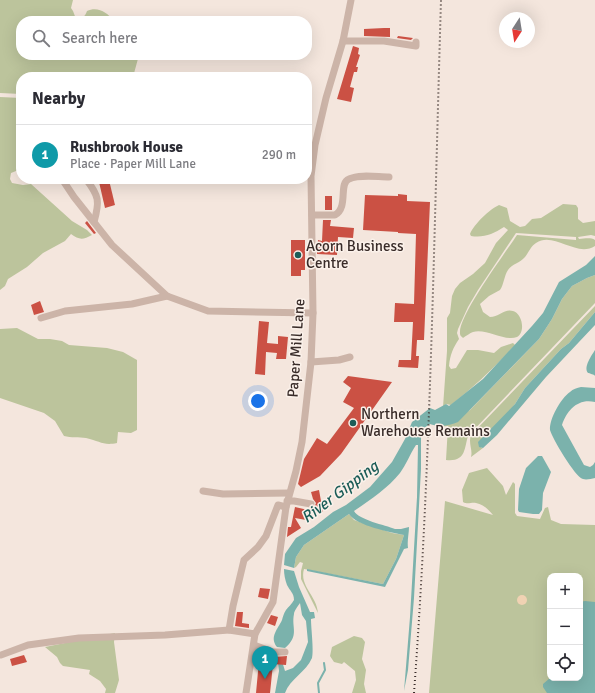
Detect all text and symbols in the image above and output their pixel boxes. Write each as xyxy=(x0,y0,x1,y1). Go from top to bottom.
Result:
north arrow xyxy=(499,12,535,48)
search box xyxy=(16,16,312,60)
icon: search xyxy=(30,27,52,49)
text: Search here xyxy=(62,29,138,47)
text: Nearby xyxy=(32,88,85,109)
text: Rushbrook House xyxy=(70,138,183,156)
text: 1 xyxy=(41,147,49,163)
text: 290 m xyxy=(262,147,296,163)
text: Place · Paper Mill Lane xyxy=(70,156,196,172)
place label: Acorn Business Centre xyxy=(306,237,404,272)
marker: Acorn Business Centre xyxy=(293,250,303,260)
street label: Paper Mill Lane xyxy=(284,298,308,398)
your location xyxy=(248,391,268,411)
place label: Northern Warehouse Remains xyxy=(361,405,490,440)
marker: Northern Warehouse Remains xyxy=(348,418,358,428)
water label: River Gipping xyxy=(297,456,384,527)
map controls xyxy=(547,573,583,681)
button: + xyxy=(547,573,583,609)
button: − xyxy=(547,609,583,645)
button: locate xyxy=(547,645,583,681)
pin: 1 xyxy=(252,646,278,679)

